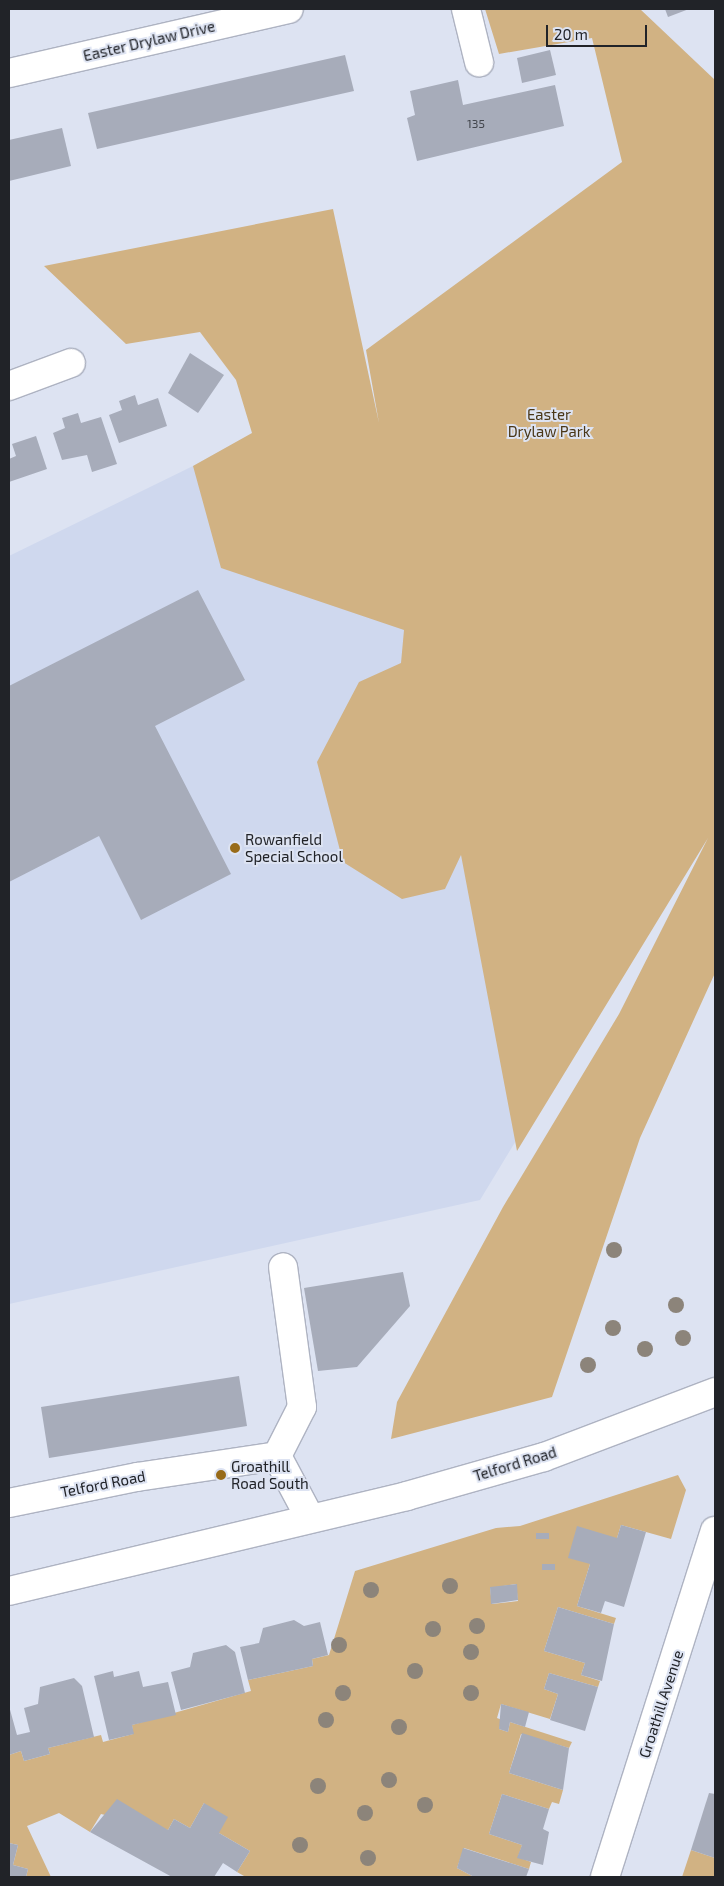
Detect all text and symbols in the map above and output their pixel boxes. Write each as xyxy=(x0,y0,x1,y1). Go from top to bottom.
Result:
scale bar xyxy=(549,15,650,47)
street label: Easter Drylaw Drive xyxy=(81,17,217,65)
text: 20 m xyxy=(554,25,588,43)
house number: 135 xyxy=(467,117,485,131)
park label: Easter Drylaw Park xyxy=(508,405,590,440)
place label: Rowanfield Special School xyxy=(245,830,343,865)
marker: Rowanfield Special School xyxy=(229,842,241,854)
street label: Telford Road xyxy=(471,1443,559,1485)
place label: Groathill Road South xyxy=(231,1457,309,1492)
street label: Telford Road xyxy=(59,1467,147,1501)
marker: Groathill Road South xyxy=(215,1469,227,1481)
street label: Groathill Avenue xyxy=(635,1648,687,1760)

